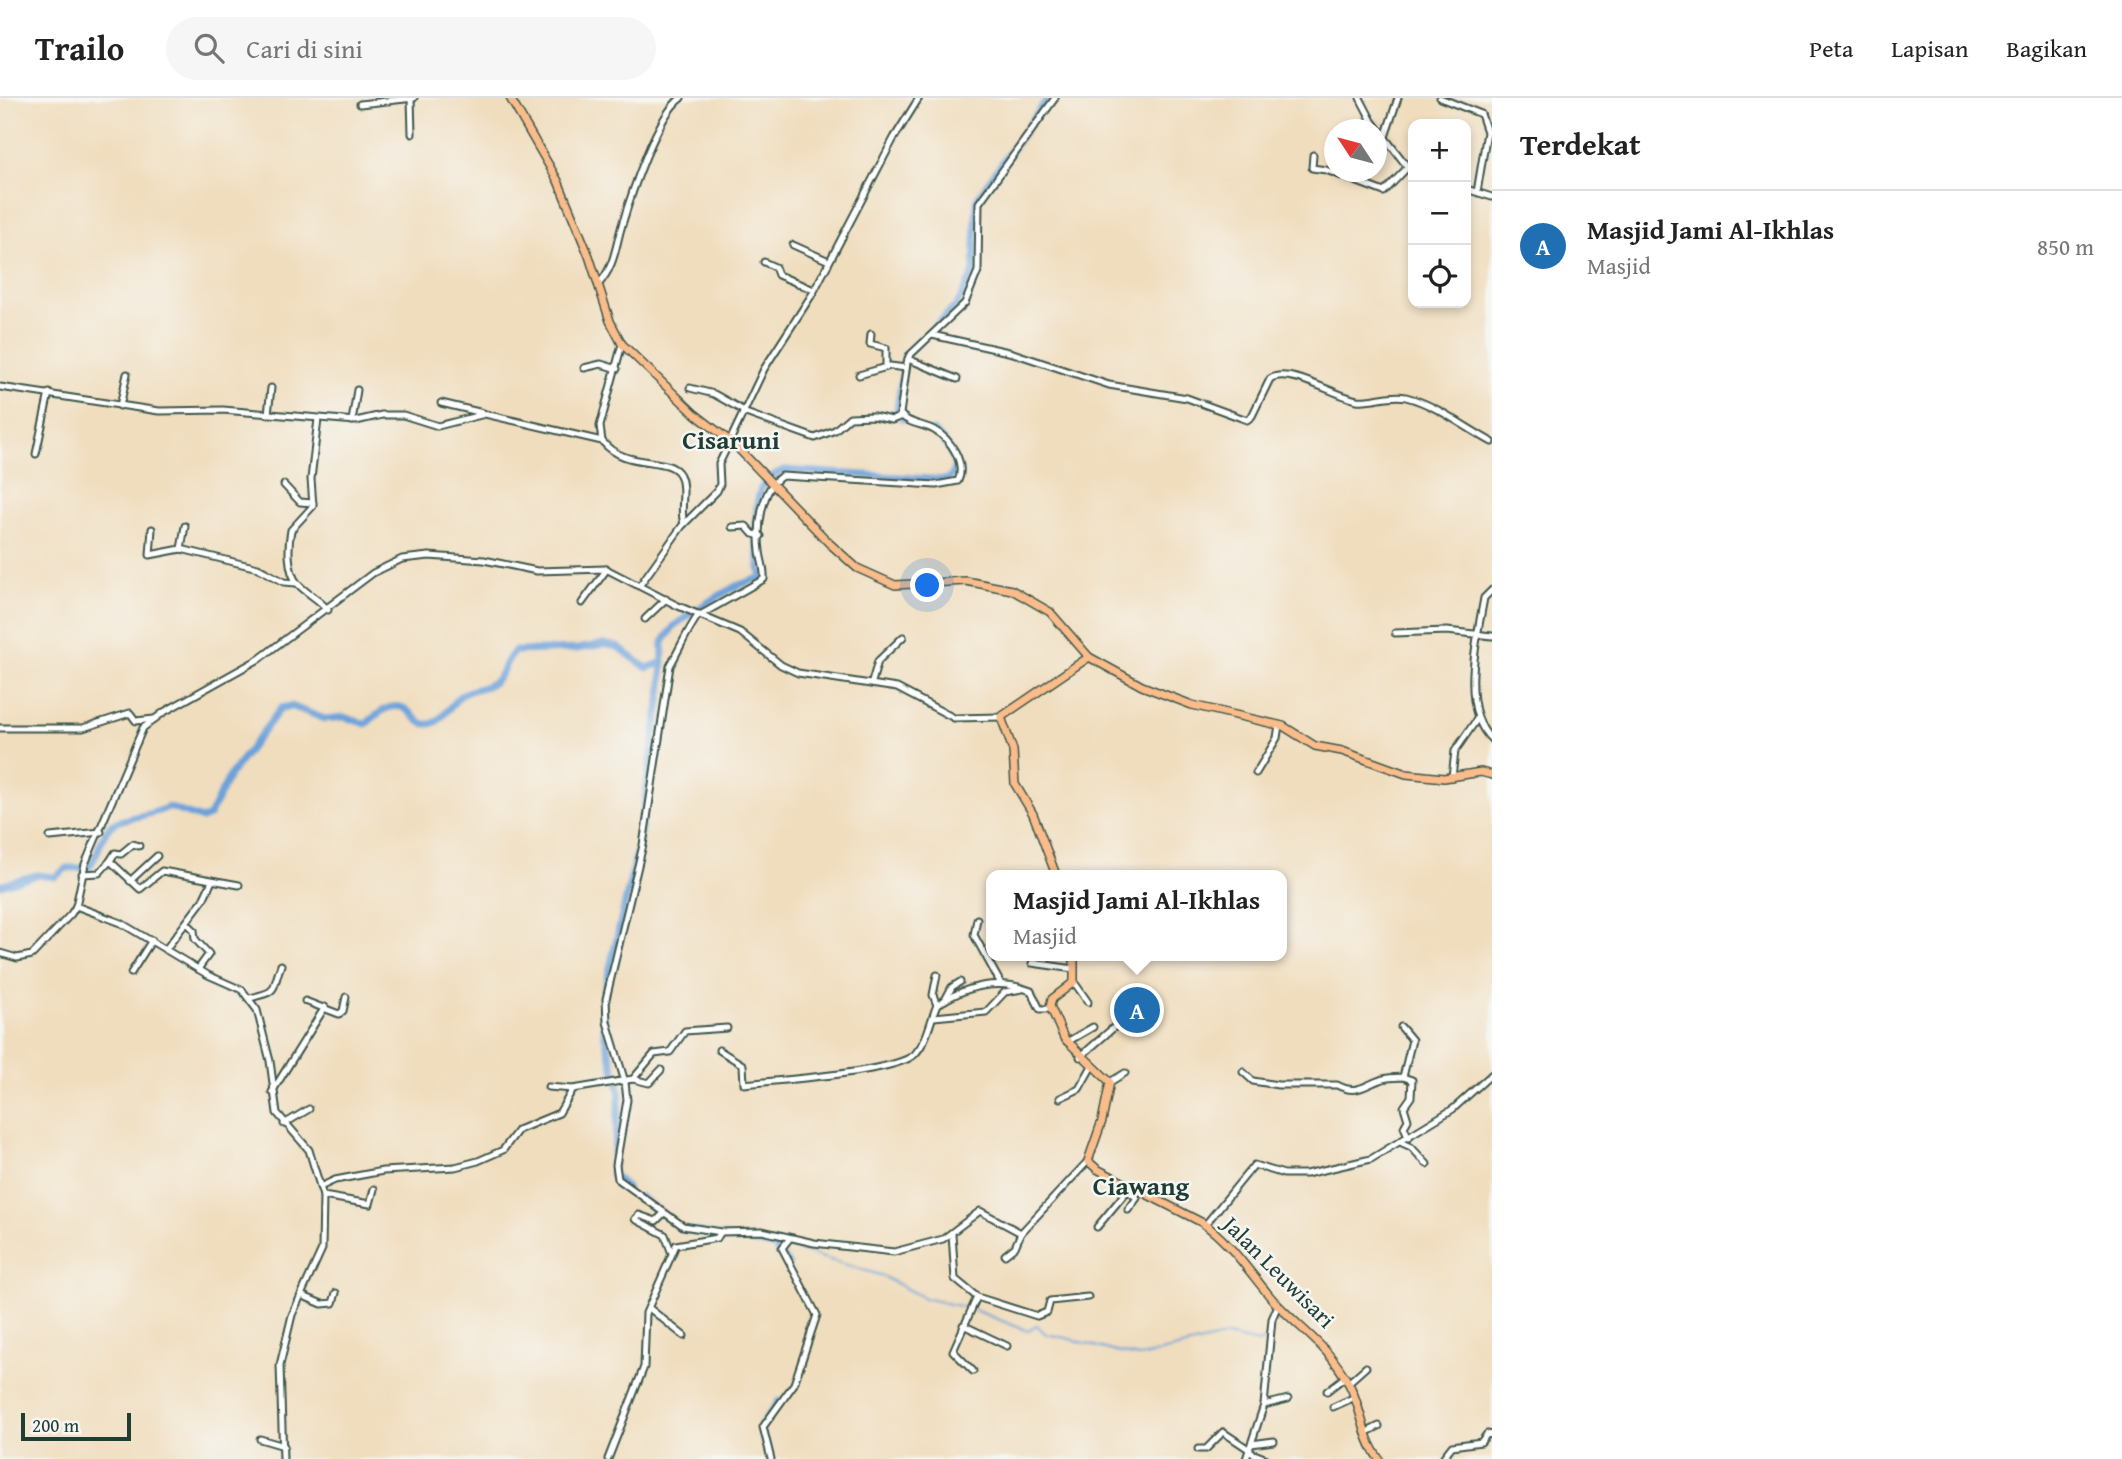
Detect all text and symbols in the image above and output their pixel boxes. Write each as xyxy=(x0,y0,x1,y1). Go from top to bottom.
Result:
search box xyxy=(166,17,656,80)
text: Trailo xyxy=(35,24,124,72)
icon: search xyxy=(190,29,228,67)
text: Cari di sini xyxy=(246,29,363,68)
text: Peta xyxy=(1809,31,1853,66)
text: Lapisan xyxy=(1891,31,1968,66)
text: Bagikan xyxy=(2006,31,2087,66)
north arrow xyxy=(1324,119,1387,182)
map controls xyxy=(1408,119,1471,308)
button: + xyxy=(1408,119,1471,182)
text: Terdekat xyxy=(1520,122,1640,166)
button: − xyxy=(1408,182,1471,245)
text: Masjid Jami Al-Ikhlas xyxy=(1587,210,1834,249)
text: A xyxy=(1536,230,1550,263)
text: 850 m xyxy=(2037,230,2094,263)
button: locate xyxy=(1408,245,1471,308)
text: Masjid xyxy=(1587,249,1651,282)
district label: Cisaruni xyxy=(682,420,780,459)
your location xyxy=(910,568,944,602)
popup xyxy=(986,870,1287,961)
text: Masjid Jami Al-Ikhlas xyxy=(1013,880,1260,919)
text: Masjid xyxy=(1013,919,1077,952)
pin: A xyxy=(1114,984,1160,1036)
district label: Ciawang xyxy=(1093,1166,1190,1205)
street label: Jalan Leuwisari xyxy=(1214,1206,1343,1335)
scale bar xyxy=(21,1410,131,1442)
text: 200 m xyxy=(32,1411,79,1439)

